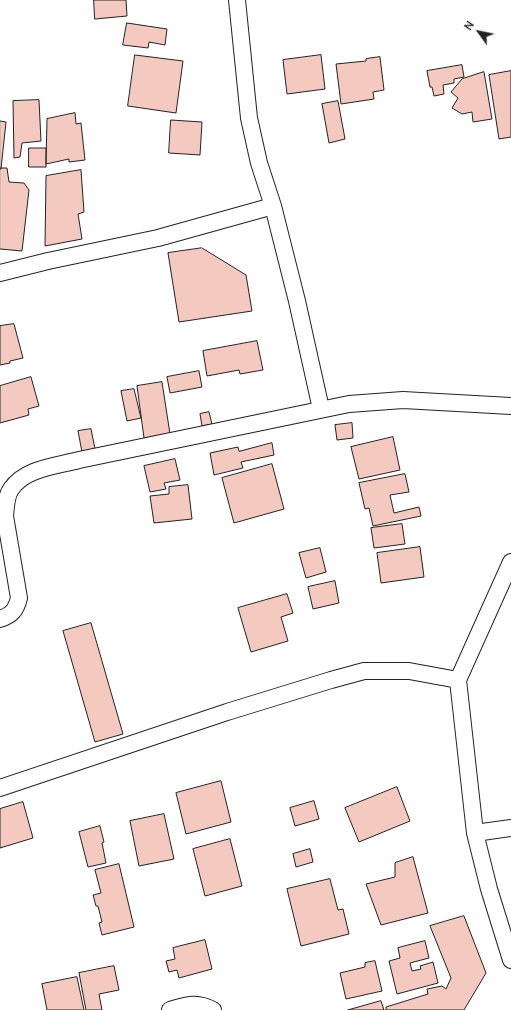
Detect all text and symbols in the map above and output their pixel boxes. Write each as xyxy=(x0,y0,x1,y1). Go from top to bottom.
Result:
north arrow xyxy=(459,12,499,52)
text: N xyxy=(460,18,477,33)

